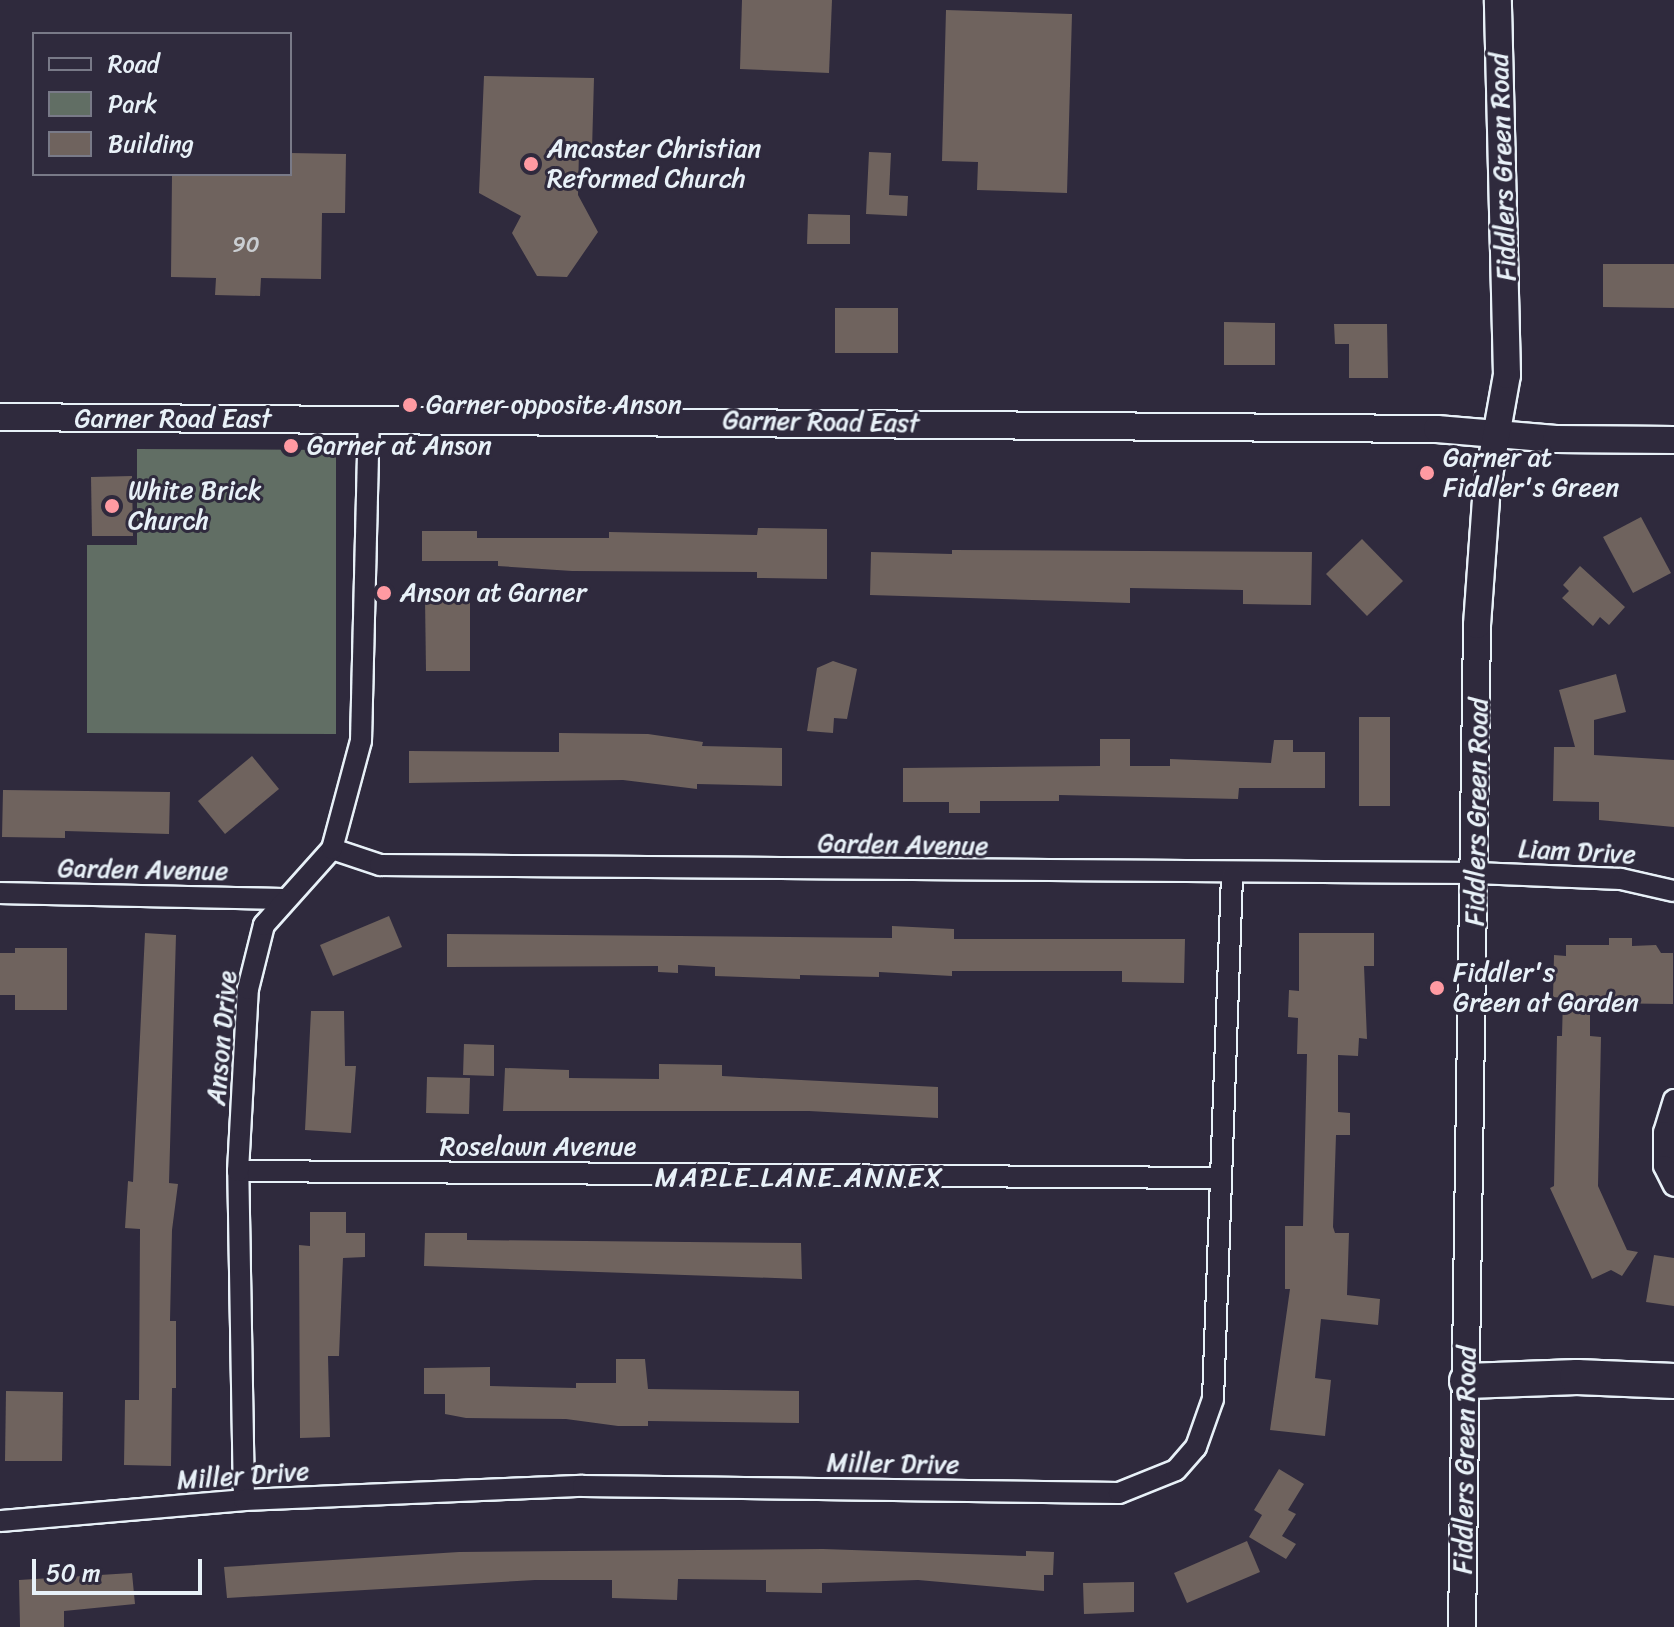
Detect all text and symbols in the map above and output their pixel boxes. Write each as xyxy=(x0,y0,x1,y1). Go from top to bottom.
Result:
legend xyxy=(32,32,292,176)
text: Road xyxy=(108,43,159,85)
street label: Fiddlers Green Road xyxy=(1483,52,1523,282)
text: Park xyxy=(108,83,157,125)
text: Building xyxy=(108,123,194,165)
place label: Ancaster Christian Reformed Church xyxy=(547,133,761,194)
marker: Ancaster Christian Reformed Church xyxy=(522,155,540,173)
house number: 90 xyxy=(232,232,260,258)
place label: Garner opposite Anson xyxy=(426,389,684,421)
marker: Garner opposite Anson xyxy=(401,396,419,414)
street label: Garner Road East xyxy=(74,403,272,435)
street label: Garner Road East xyxy=(722,405,920,439)
place label: Garner at Anson xyxy=(307,430,493,462)
marker: Garner at Anson xyxy=(282,437,300,455)
place label: Garner at Fiddler's Green xyxy=(1443,442,1619,504)
marker: Garner at Fiddler's Green xyxy=(1418,464,1436,482)
place label: White Brick Church xyxy=(128,475,261,536)
marker: White Brick Church xyxy=(103,497,121,515)
place label: Anson at Garner xyxy=(400,577,586,609)
marker: Anson at Garner xyxy=(375,584,393,602)
street label: Fiddlers Green Road xyxy=(1459,697,1495,927)
street label: Garden Avenue xyxy=(817,828,989,862)
street label: Liam Drive xyxy=(1517,833,1637,871)
street label: Garden Avenue xyxy=(57,853,229,887)
place label: Fiddler's Green at Garden xyxy=(1453,957,1640,1018)
street label: Anson Drive xyxy=(201,969,243,1107)
marker: Fiddler's Green at Garden xyxy=(1428,979,1446,997)
street label: Roselawn Avenue xyxy=(440,1131,636,1163)
district label: MAPLE LANE ANNEX xyxy=(655,1160,945,1194)
street label: Fiddlers Green Road xyxy=(1447,1345,1483,1575)
street label: Miller Drive xyxy=(826,1447,960,1481)
street label: Miller Drive xyxy=(176,1456,310,1496)
scale bar xyxy=(36,1543,206,1593)
text: 50 m xyxy=(46,1552,101,1594)

